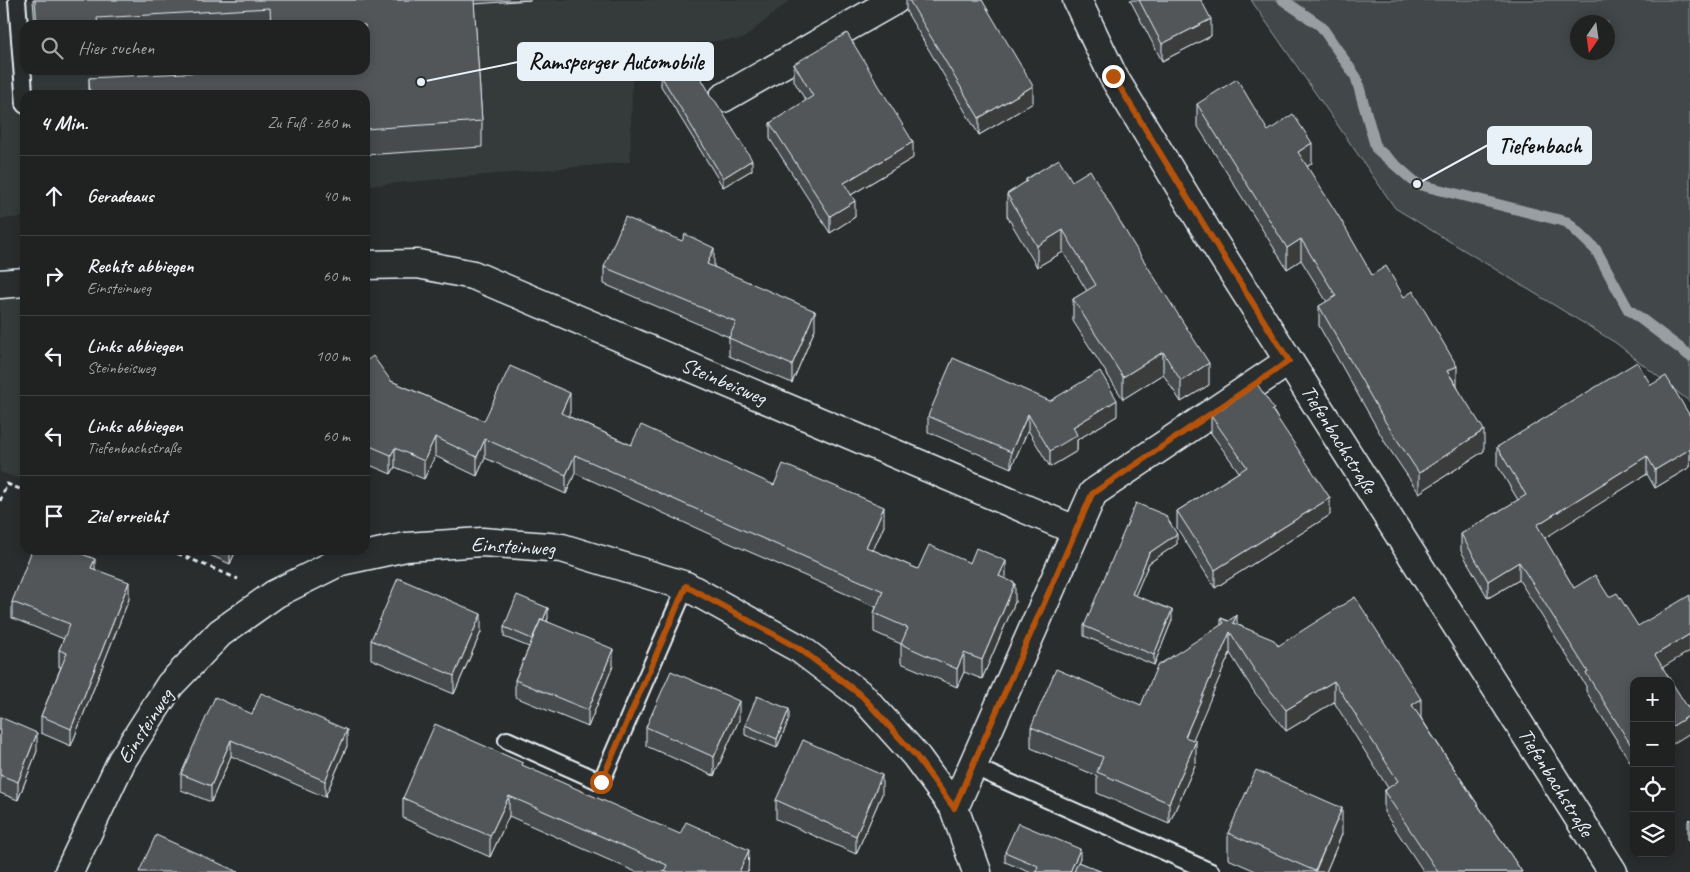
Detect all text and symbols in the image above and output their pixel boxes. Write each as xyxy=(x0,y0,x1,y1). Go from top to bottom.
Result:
north arrow xyxy=(1570,15,1615,60)
search box xyxy=(20,20,370,75)
icon: search xyxy=(38,34,66,62)
text: Hier suchen xyxy=(78,36,154,60)
callout: Ramsperger Automobile xyxy=(518,43,713,80)
text: Ramsperger Automobile xyxy=(528,48,705,76)
route end xyxy=(1102,65,1125,88)
text: 4 Min. xyxy=(40,110,88,136)
text: Zu Fuß · 260 m xyxy=(267,113,350,133)
callout: Tiefenbach xyxy=(1488,127,1591,164)
text: Tiefenbach xyxy=(1498,132,1583,160)
icon: ahead xyxy=(40,182,68,210)
text: Geradeaus xyxy=(87,184,154,208)
text: 40 m xyxy=(323,186,350,206)
text: Rechts abbiegen xyxy=(87,254,193,278)
icon: right xyxy=(40,262,68,290)
text: 60 m xyxy=(323,266,350,286)
text: Einsteinweg xyxy=(87,278,151,298)
text: Links abbiegen xyxy=(87,334,183,358)
icon: left xyxy=(40,342,68,370)
text: 100 m xyxy=(316,346,350,366)
street label: Steinbeisweg xyxy=(678,351,772,411)
text: Steinbeisweg xyxy=(87,358,156,378)
street label: Tiefenbachstraße xyxy=(1295,380,1384,500)
text: Links abbiegen xyxy=(87,414,183,438)
icon: left xyxy=(40,422,68,450)
text: 60 m xyxy=(323,426,350,446)
text: Tiefenbachstraße xyxy=(87,438,181,458)
icon: arrive xyxy=(40,502,68,530)
text: Ziel erreicht xyxy=(87,504,167,528)
street label: Einsteinweg xyxy=(470,531,557,561)
map controls xyxy=(1630,677,1675,857)
button: + xyxy=(1630,677,1675,722)
street label: Einsteinweg xyxy=(111,682,180,768)
button: − xyxy=(1630,722,1675,767)
street label: Tiefenbachstraße xyxy=(1512,723,1601,843)
button: locate xyxy=(1630,767,1675,812)
route start xyxy=(590,771,613,794)
button: layers xyxy=(1630,812,1675,857)

